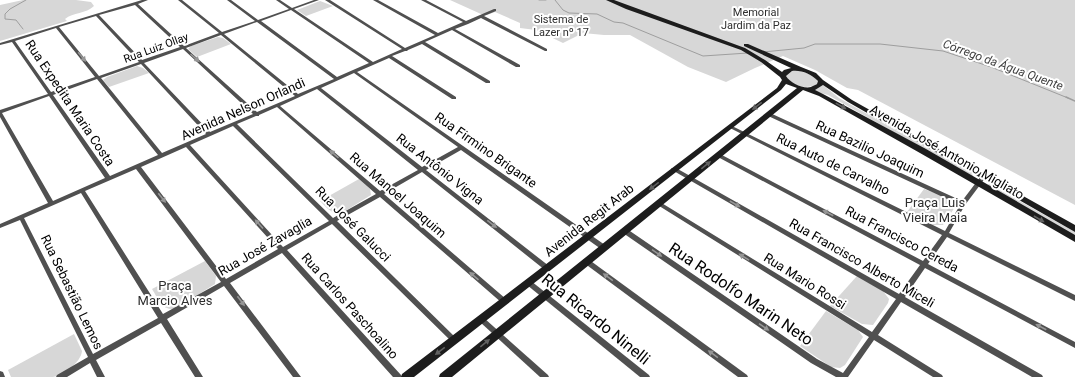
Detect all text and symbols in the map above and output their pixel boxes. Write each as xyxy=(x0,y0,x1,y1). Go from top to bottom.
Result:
park label: Memorial Jardim da Paz xyxy=(721,6,792,32)
park label: Sistema de Lazer nº 17 xyxy=(533,13,589,39)
street label: Rua Luiz Ollay xyxy=(122,30,191,66)
water label: Córrego da Água Quente xyxy=(941,36,1065,93)
street label: Rua Expedita Maria Costa xyxy=(22,37,118,169)
one-way arrow xyxy=(77,52,86,63)
one-way arrow xyxy=(190,53,200,63)
street label: Avenida Nelson Orlandi xyxy=(179,75,307,143)
one-way arrow xyxy=(751,102,762,111)
one-way arrow xyxy=(835,102,847,109)
street label: Avenida José Antonio Migliato xyxy=(867,102,1027,202)
street label: Rua Firmino Brigante xyxy=(432,109,540,191)
street label: Rua Bazilio Joaquim xyxy=(813,117,927,181)
street label: Rua Antônio Vigna xyxy=(393,130,487,208)
street label: Rua Auto de Carvalho xyxy=(774,130,892,198)
one-way arrow xyxy=(329,149,339,158)
street label: Rua Manoel Joaquim xyxy=(347,149,449,241)
one-way arrow xyxy=(700,160,711,169)
street label: Avenida Regit Arab xyxy=(541,181,637,259)
one-way arrow xyxy=(648,181,659,190)
street label: Rua José Galucci xyxy=(312,183,394,265)
one-way arrow xyxy=(158,192,166,203)
park label: Praça Luis Vieira Maia xyxy=(903,195,967,225)
one-way arrow xyxy=(729,201,741,207)
street label: Rua Francisco Cereda xyxy=(843,203,961,275)
one-way arrow xyxy=(822,210,834,216)
street label: Rua José Zavaglia xyxy=(216,213,314,279)
street label: Rua Francisco Alberto Miceli xyxy=(787,215,937,311)
one-way arrow xyxy=(1033,215,1045,222)
one-way arrow xyxy=(254,219,263,229)
one-way arrow xyxy=(487,220,497,229)
street label: Rua Sebastião Lemos xyxy=(38,232,106,352)
street label: Rua Rodolfo Marin Neto xyxy=(665,239,817,349)
one-way arrow xyxy=(651,249,662,257)
street label: Rua Carlos Paschoalino xyxy=(299,250,401,362)
street label: Rua Mario Rossi xyxy=(761,250,849,312)
one-way arrow xyxy=(739,253,749,261)
street label: Rua Ricardo Ninelli xyxy=(538,269,654,369)
one-way arrow xyxy=(469,271,480,280)
one-way arrow xyxy=(602,273,613,281)
park label: Praça Marcio Alves xyxy=(138,278,213,308)
one-way arrow xyxy=(237,296,245,306)
one-way arrow xyxy=(759,323,769,331)
one-way arrow xyxy=(1035,323,1046,330)
one-way arrow xyxy=(480,339,490,348)
one-way arrow xyxy=(435,347,446,355)
one-way arrow xyxy=(707,350,718,358)

